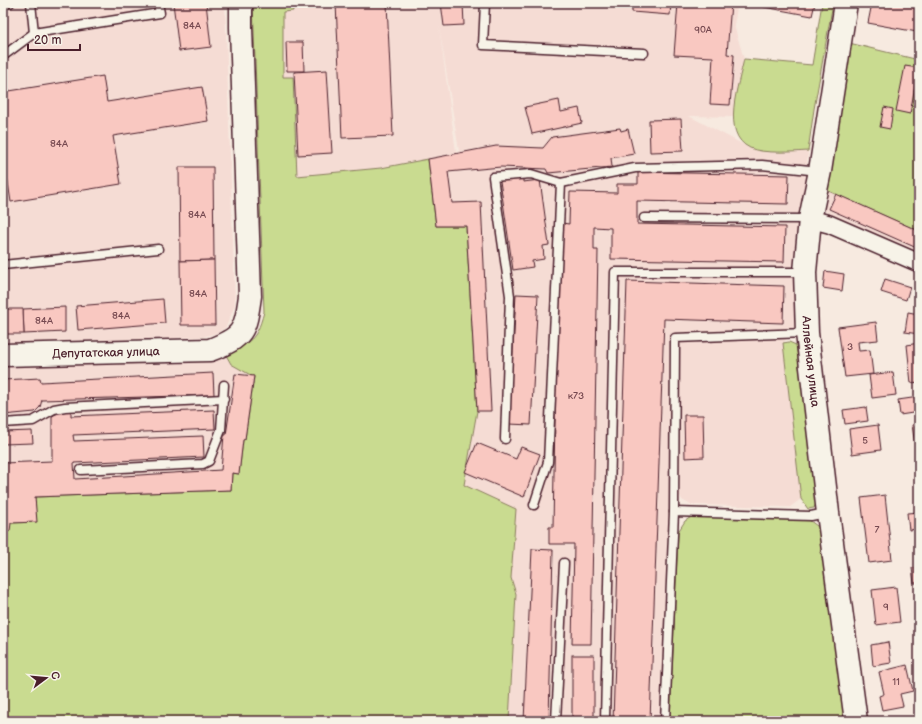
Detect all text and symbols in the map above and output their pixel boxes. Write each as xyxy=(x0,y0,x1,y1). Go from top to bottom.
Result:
house number: 84А xyxy=(183,20,202,32)
house number: 90А xyxy=(694,24,713,36)
scale bar xyxy=(28,26,80,52)
text: 20 m xyxy=(34,33,61,48)
house number: 84А xyxy=(50,138,69,150)
house number: 84А xyxy=(188,209,207,221)
house number: 84А xyxy=(189,288,208,300)
house number: 84А xyxy=(112,310,131,322)
house number: 84А xyxy=(35,315,54,327)
street label: Аллейная улица xyxy=(798,315,823,408)
house number: 3 xyxy=(847,341,853,353)
street label: Депутатская улица xyxy=(52,344,160,362)
house number: к73 xyxy=(568,390,584,402)
house number: 5 xyxy=(862,435,868,447)
house number: 7 xyxy=(875,524,880,536)
house number: 9 xyxy=(883,601,889,613)
north arrow xyxy=(26,658,66,698)
text: С xyxy=(48,670,63,681)
house number: 11 xyxy=(892,676,900,688)

